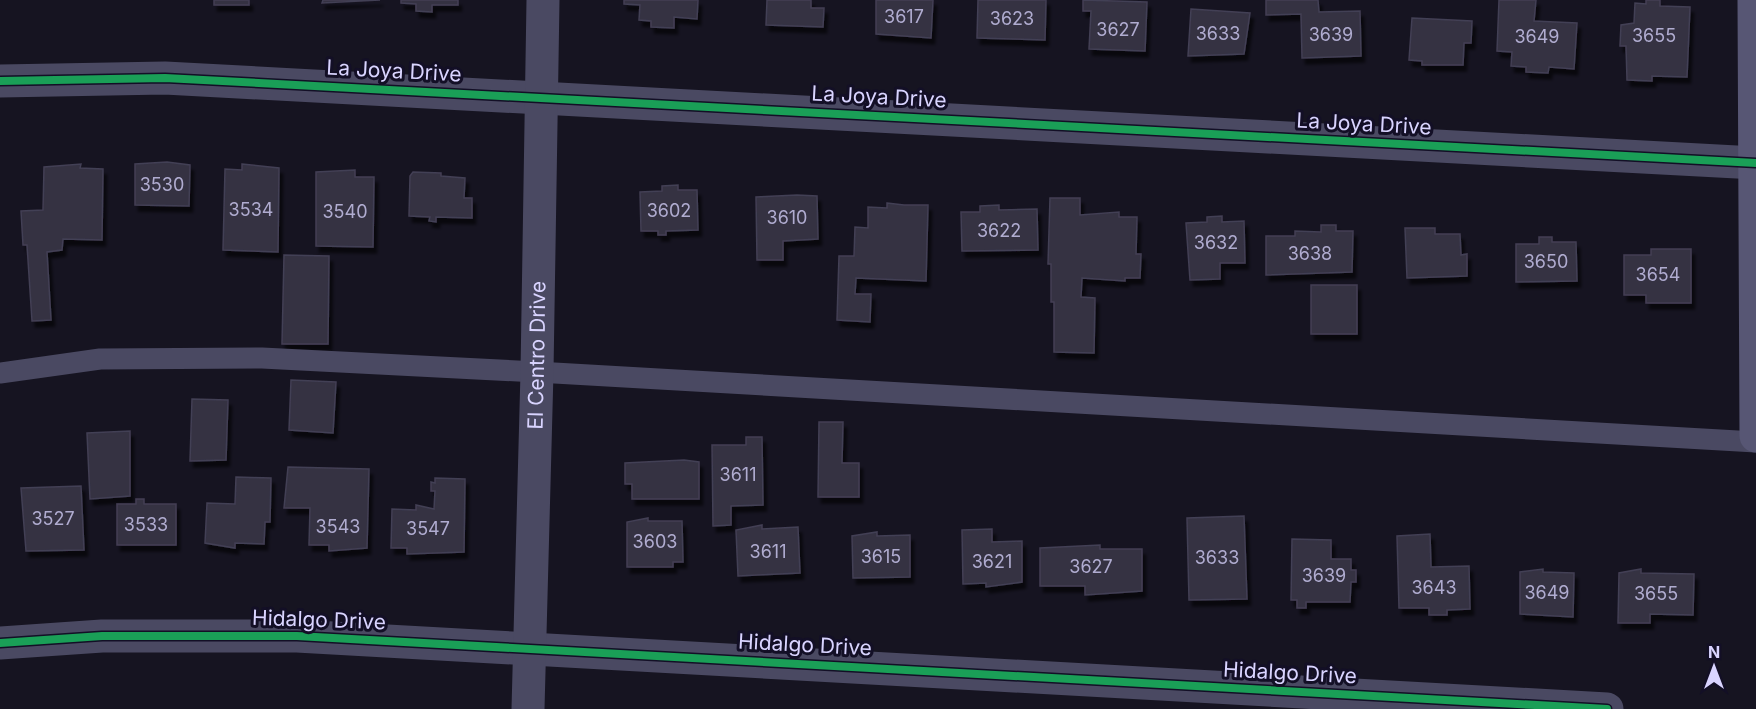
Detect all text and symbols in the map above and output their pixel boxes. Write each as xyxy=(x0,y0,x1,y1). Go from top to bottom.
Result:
house number: 3617 xyxy=(884,6,924,27)
house number: 3623 xyxy=(990,8,1034,29)
house number: 3627 xyxy=(1096,19,1140,40)
house number: 3633 xyxy=(1196,23,1240,44)
house number: 3639 xyxy=(1309,24,1353,45)
house number: 3655 xyxy=(1632,25,1676,46)
house number: 3649 xyxy=(1514,26,1560,47)
street label: La Joya Drive xyxy=(326,54,462,87)
street label: La Joya Drive xyxy=(811,80,947,113)
street label: La Joya Drive xyxy=(1296,107,1432,140)
house number: 3530 xyxy=(140,174,184,195)
house number: 3534 xyxy=(229,199,273,220)
house number: 3602 xyxy=(647,200,691,221)
house number: 3540 xyxy=(322,201,368,222)
house number: 3610 xyxy=(767,207,807,228)
house number: 3622 xyxy=(977,220,1021,241)
house number: 3632 xyxy=(1194,232,1238,253)
house number: 3638 xyxy=(1288,243,1332,264)
house number: 3650 xyxy=(1524,251,1568,272)
house number: 3654 xyxy=(1636,264,1680,285)
street label: El Centro Drive xyxy=(522,281,550,430)
house number: 3611 xyxy=(720,464,756,485)
house number: 3527 xyxy=(31,508,75,529)
house number: 3533 xyxy=(124,514,168,535)
house number: 3543 xyxy=(316,516,360,537)
house number: 3547 xyxy=(406,518,450,539)
house number: 3603 xyxy=(633,531,677,552)
house number: 3611 xyxy=(750,541,786,562)
house number: 3615 xyxy=(861,546,901,567)
house number: 3633 xyxy=(1195,547,1239,568)
house number: 3621 xyxy=(972,551,1012,572)
house number: 3627 xyxy=(1069,556,1113,577)
house number: 3639 xyxy=(1302,565,1346,586)
house number: 3643 xyxy=(1411,577,1457,598)
house number: 3649 xyxy=(1524,582,1570,603)
house number: 3655 xyxy=(1634,583,1678,604)
street label: Hidalgo Drive xyxy=(252,605,386,634)
street label: Hidalgo Drive xyxy=(738,629,873,660)
north arrow xyxy=(1684,637,1744,697)
text: N xyxy=(1708,642,1720,662)
street label: Hidalgo Drive xyxy=(1223,657,1358,688)

